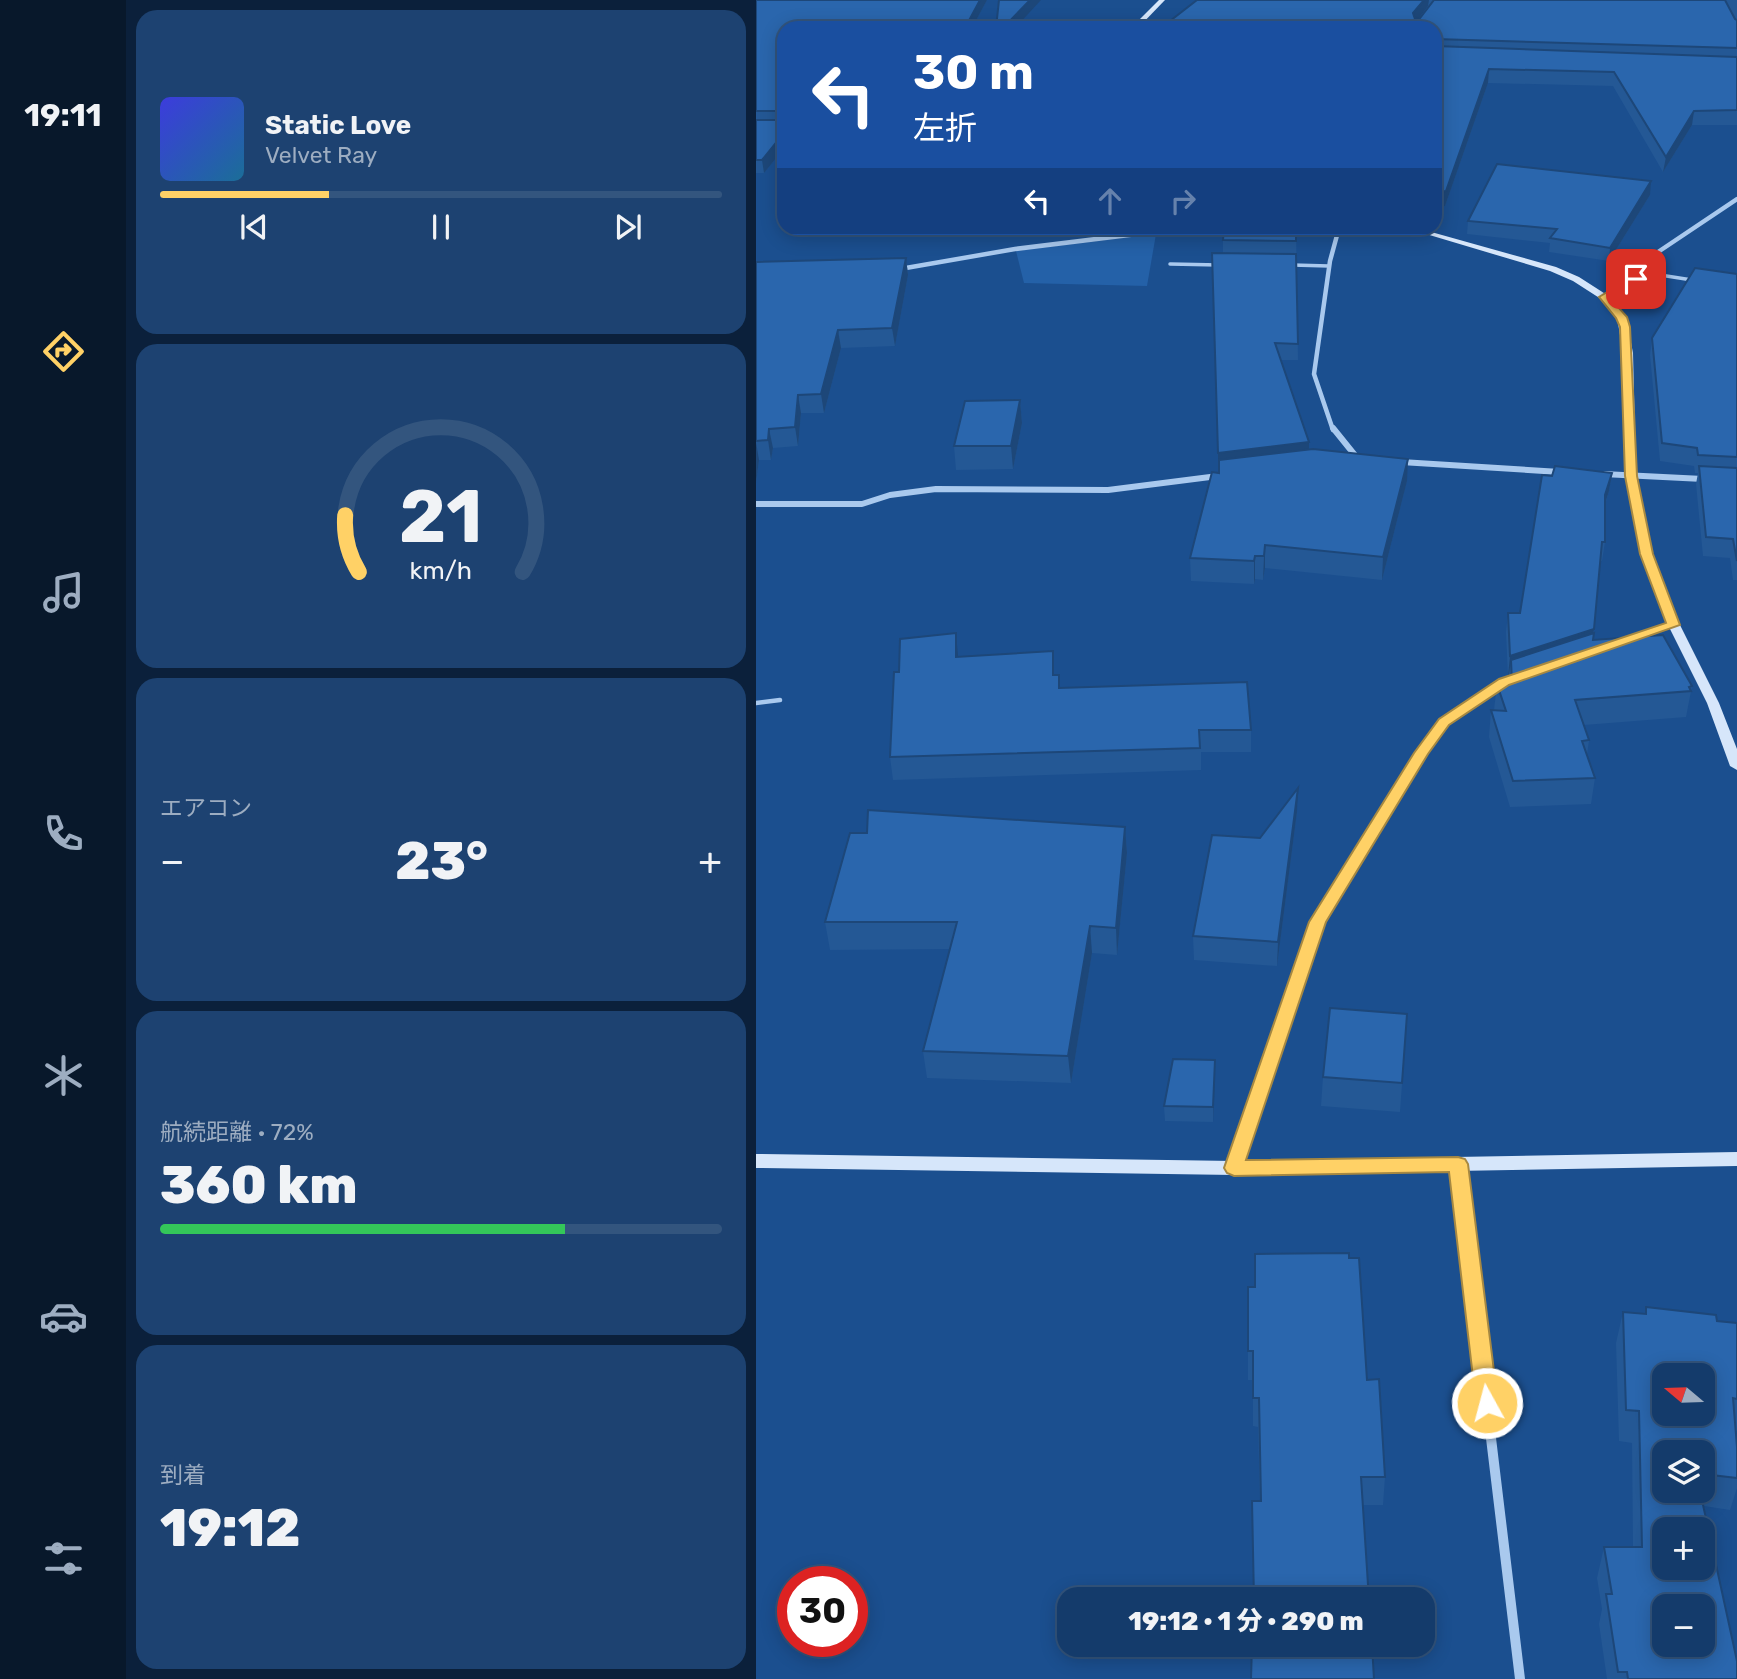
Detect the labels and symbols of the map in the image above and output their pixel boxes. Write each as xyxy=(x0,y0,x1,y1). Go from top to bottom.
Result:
pin xyxy=(1606,249,1666,309)
north arrow xyxy=(1652,1363,1715,1426)
position arrow xyxy=(1450,1366,1524,1440)
speed limit sign: 30 xyxy=(777,1566,868,1657)

